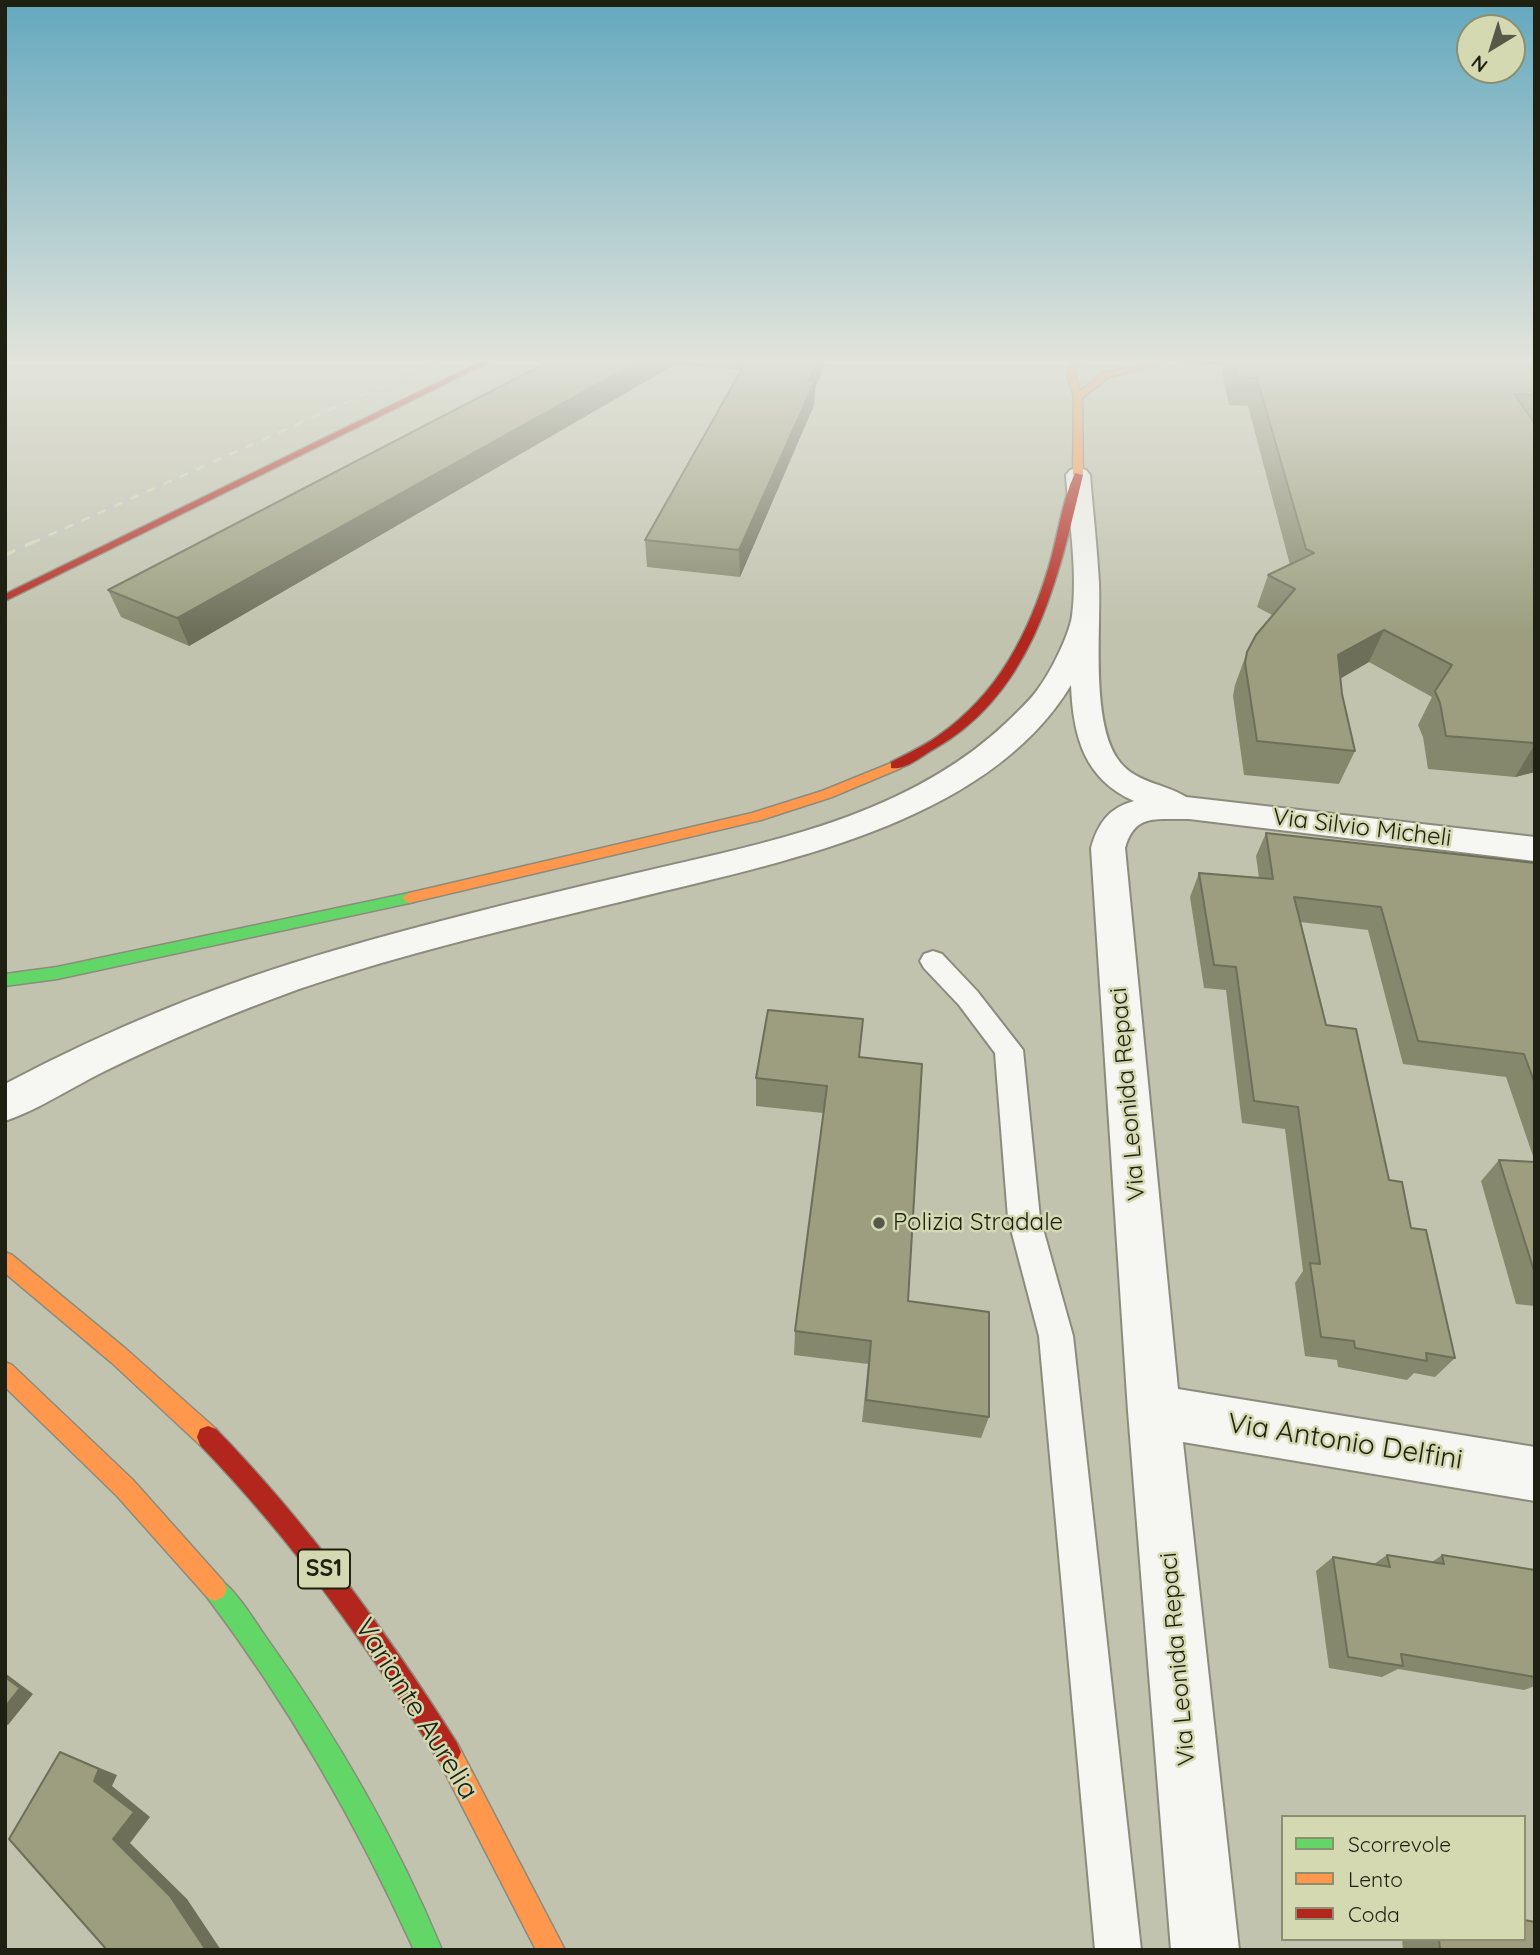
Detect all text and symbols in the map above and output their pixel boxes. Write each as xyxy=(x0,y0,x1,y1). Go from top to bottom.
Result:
north arrow xyxy=(1456,14,1526,84)
text: N xyxy=(1466,50,1492,78)
street label: Via Silvio Micheli xyxy=(1271,803,1453,853)
street label: Via Leonida Repaci xyxy=(1104,986,1152,1202)
place label: Polizia Stradale xyxy=(893,1209,1063,1237)
marker: Polizia Stradale xyxy=(871,1215,887,1231)
street label: Via Antonio Delfini xyxy=(1225,1407,1465,1477)
road number: SS1 xyxy=(298,1550,350,1588)
street label: Via Leonida Repaci xyxy=(1154,1551,1202,1767)
street label: Variante Aurelia xyxy=(347,1612,485,1806)
legend xyxy=(1281,1815,1526,1941)
text: Scorrevole xyxy=(1348,1831,1451,1857)
text: Lento xyxy=(1348,1866,1403,1892)
text: Coda xyxy=(1348,1901,1400,1927)

